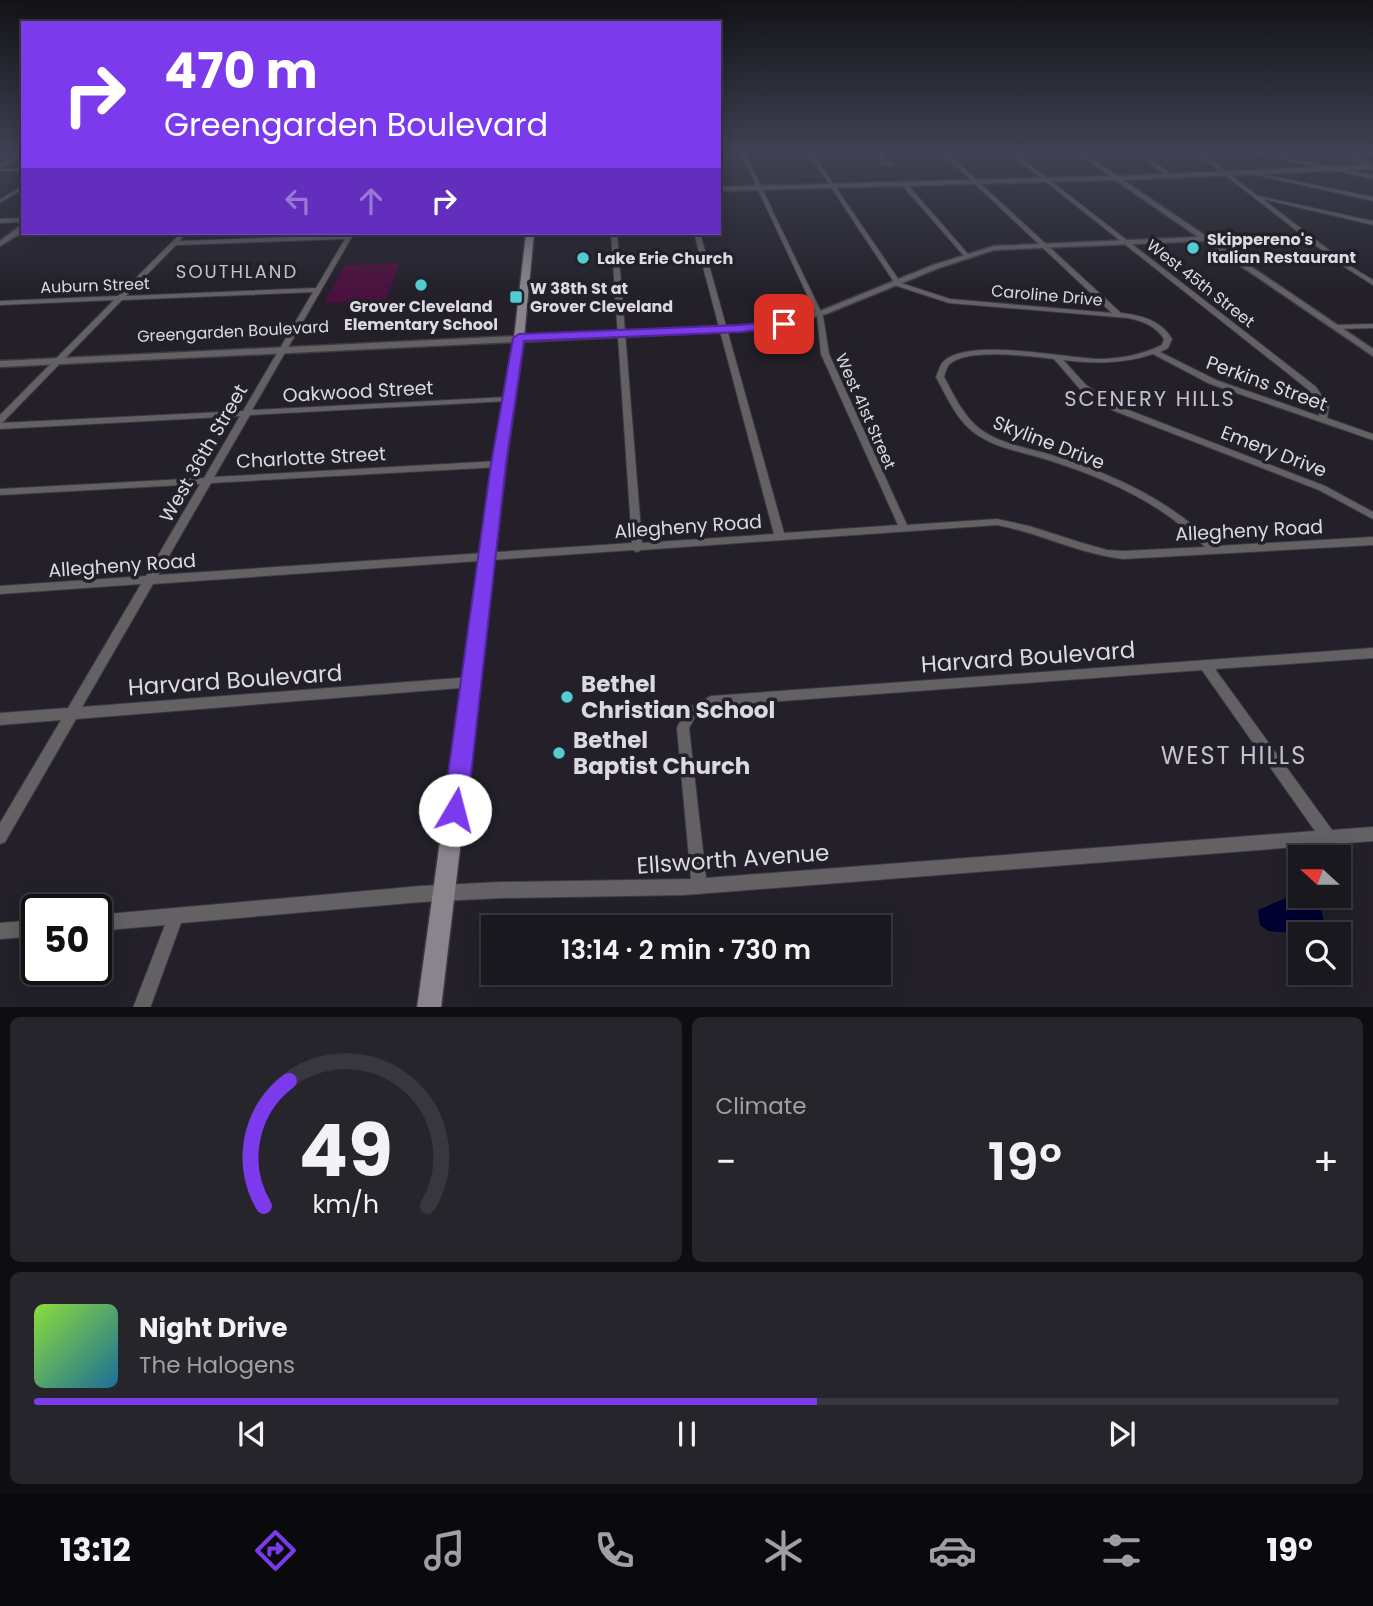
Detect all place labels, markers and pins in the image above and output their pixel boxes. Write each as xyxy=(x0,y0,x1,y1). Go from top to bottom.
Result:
place label: Skippereno's Italian Restaurant xyxy=(1207,228,1356,269)
marker: Skippereno's Italian Restaurant xyxy=(1185,240,1201,256)
place label: Lake Erie Church xyxy=(597,247,733,270)
marker: Lake Erie Church xyxy=(575,250,591,266)
marker: Grover Cleveland Elementary School xyxy=(413,277,429,293)
place label: W 38th St at Grover Cleveland xyxy=(530,277,673,318)
marker: W 38th St at Grover Cleveland xyxy=(508,289,524,305)
pin xyxy=(754,294,814,354)
place label: Grover Cleveland Elementary School xyxy=(344,295,498,336)
place label: Bethel Christian School xyxy=(581,668,775,726)
marker: Bethel Christian School xyxy=(559,689,575,705)
place label: Bethel Baptist Church xyxy=(573,724,750,782)
marker: Bethel Baptist Church xyxy=(551,745,567,761)

